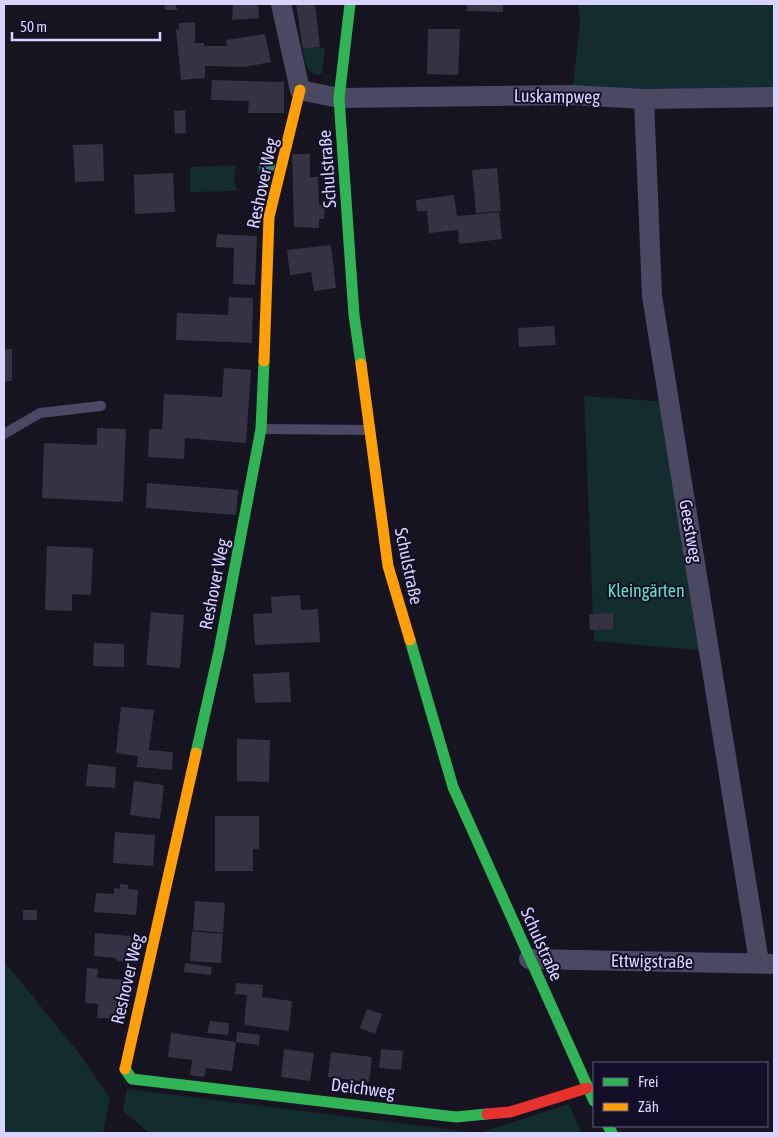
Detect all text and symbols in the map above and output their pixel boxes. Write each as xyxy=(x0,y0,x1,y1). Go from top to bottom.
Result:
scale bar xyxy=(12,10,160,42)
text: 50 m xyxy=(20,18,47,35)
street label: Luskampweg xyxy=(514,85,600,107)
street label: Schulstraße xyxy=(314,129,340,209)
street label: Reshover Weg xyxy=(242,136,282,230)
street label: Geestweg xyxy=(675,498,707,564)
street label: Schulstraße xyxy=(391,526,427,606)
street label: Reshover Weg xyxy=(195,537,233,631)
park label: Kleingärten xyxy=(607,580,685,601)
street label: Schulstraße xyxy=(517,904,567,984)
street label: Reshover Weg xyxy=(106,932,148,1026)
street label: Ettwigstraße xyxy=(611,950,693,972)
legend xyxy=(593,1062,768,1127)
text: Frei xyxy=(638,1073,658,1090)
street label: Deichweg xyxy=(330,1074,396,1102)
text: Zäh xyxy=(638,1098,659,1115)

